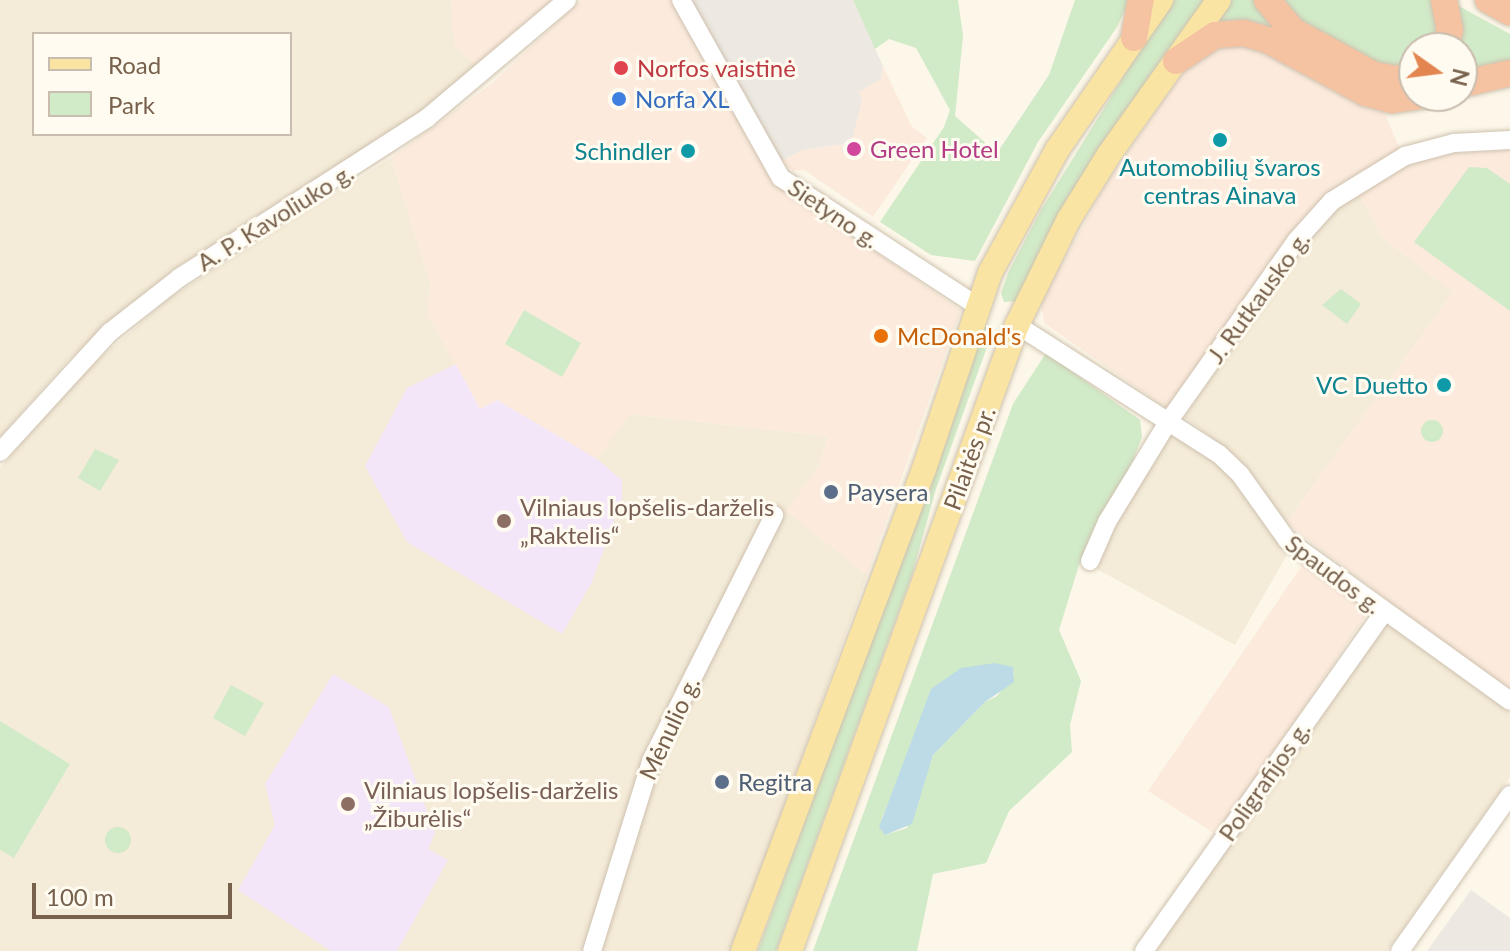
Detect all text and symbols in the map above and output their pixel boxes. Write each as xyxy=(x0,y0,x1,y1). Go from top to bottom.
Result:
legend xyxy=(32,32,292,136)
north arrow xyxy=(1398,32,1478,112)
text: Road xyxy=(108,50,161,79)
place label: Norfos vaistinė xyxy=(637,54,797,82)
marker: Norfos vaistinė xyxy=(612,59,630,77)
text: N xyxy=(1445,66,1475,89)
place label: Norfa XL xyxy=(635,85,730,113)
text: Park xyxy=(108,90,155,119)
marker: Norfa XL xyxy=(610,90,628,108)
marker: Automobilių švaros centras Ainava xyxy=(1211,131,1229,149)
place label: Green Hotel xyxy=(870,135,999,163)
place label: Schindler xyxy=(575,137,672,165)
marker: Green Hotel xyxy=(845,140,863,158)
marker: Schindler xyxy=(679,142,697,160)
place label: Automobilių švaros centras Ainava xyxy=(1119,153,1321,209)
street label: A. P. Kavoliuko g. xyxy=(191,157,359,277)
street label: Sietyno g. xyxy=(783,172,885,254)
street label: J. Rutkausko g. xyxy=(1201,226,1315,368)
place label: McDonald's xyxy=(897,322,1021,350)
marker: McDonald's xyxy=(872,327,890,345)
place label: VC Duetto xyxy=(1316,371,1428,399)
marker: VC Duetto xyxy=(1435,376,1453,394)
street label: Pilaitės pr. xyxy=(937,402,1001,514)
place label: Paysera xyxy=(847,478,928,506)
marker: Paysera xyxy=(822,483,840,501)
place label: Vilniaus lopšelis-darželis „Raktelis“ xyxy=(520,493,774,549)
marker: Vilniaus lopšelis-darželis „Raktelis“ xyxy=(495,512,513,530)
street label: Spaudos g. xyxy=(1280,528,1388,620)
street label: Mėnulio g. xyxy=(633,672,705,784)
street label: Poligrafijos g. xyxy=(1212,716,1316,846)
place label: Regitra xyxy=(738,768,812,796)
marker: Regitra xyxy=(713,773,731,791)
place label: Vilniaus lopšelis-darželis „Žiburėlis“ xyxy=(364,776,618,832)
marker: Vilniaus lopšelis-darželis „Žiburėlis“ xyxy=(339,795,357,813)
scale bar xyxy=(36,867,236,917)
text: 100 m xyxy=(46,882,114,911)

